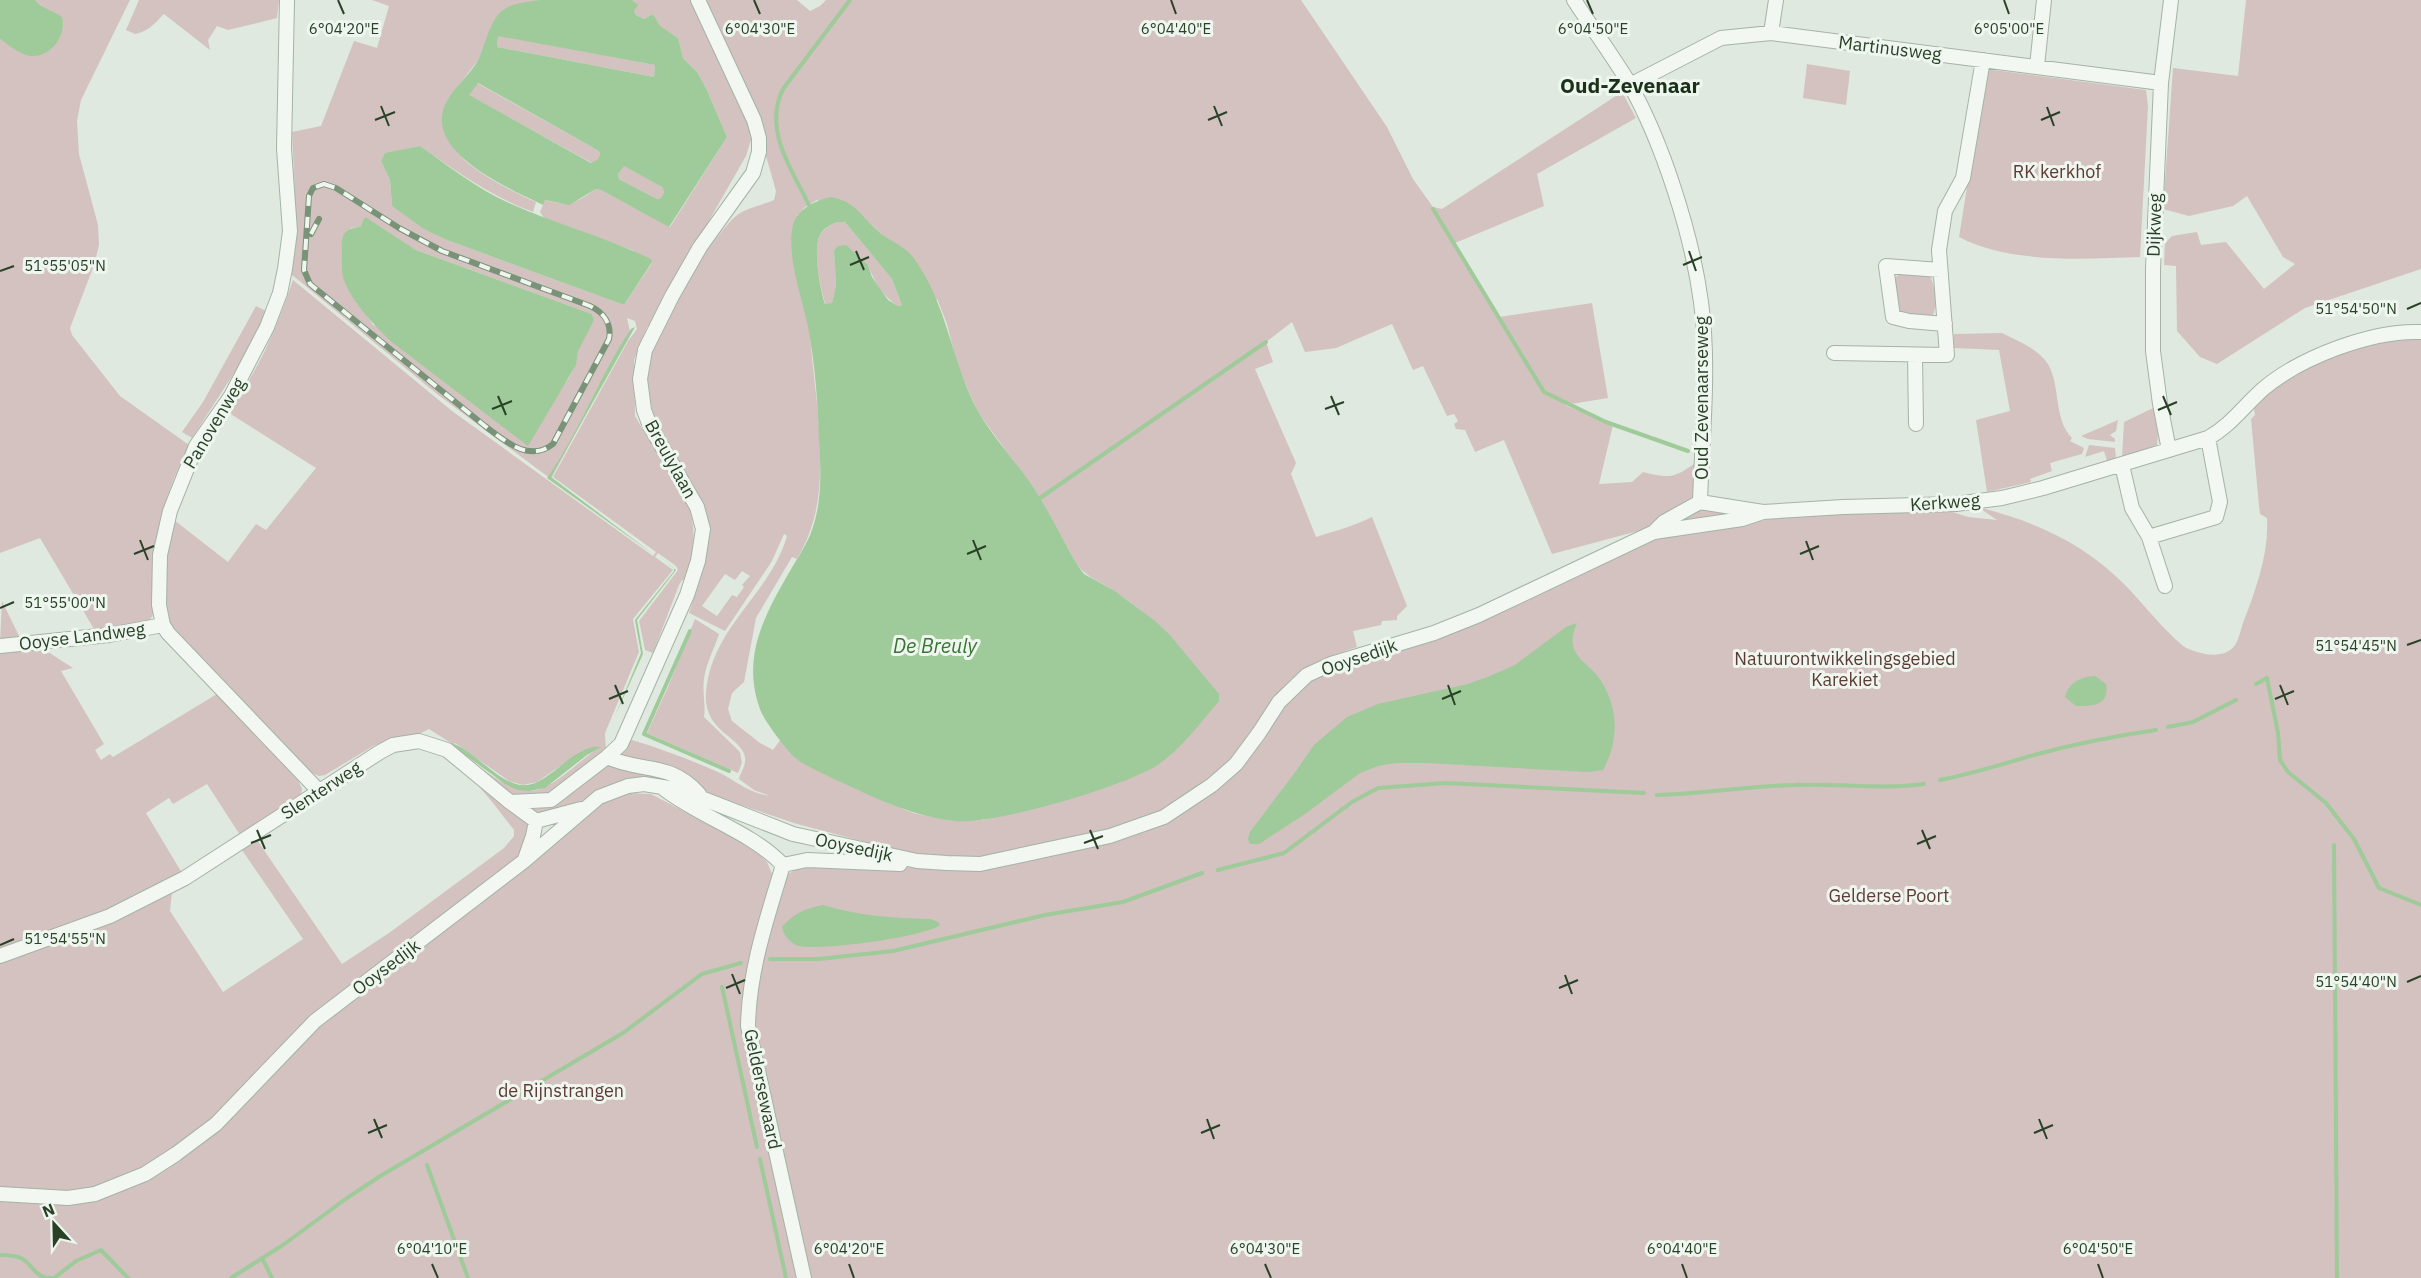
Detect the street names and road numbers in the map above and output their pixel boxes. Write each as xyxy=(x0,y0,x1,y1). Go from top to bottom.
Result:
street label: Martinusweg xyxy=(1837,30,1943,66)
street label: Dijkweg xyxy=(2141,192,2167,257)
street label: Oud Zevenaarseweg xyxy=(1690,315,1713,480)
street label: Panovenweg xyxy=(178,373,250,473)
street label: Breulylaan xyxy=(640,416,702,502)
street label: Kerkweg xyxy=(1909,488,1981,516)
street label: Ooyse Landweg xyxy=(18,617,147,655)
street label: Ooysedijk xyxy=(1318,633,1401,681)
street label: Slenterweg xyxy=(276,755,366,825)
street label: Ooysedijk xyxy=(813,828,896,867)
street label: Ooysedijk xyxy=(347,934,425,1000)
street label: Geldersewaard xyxy=(739,1027,787,1151)

